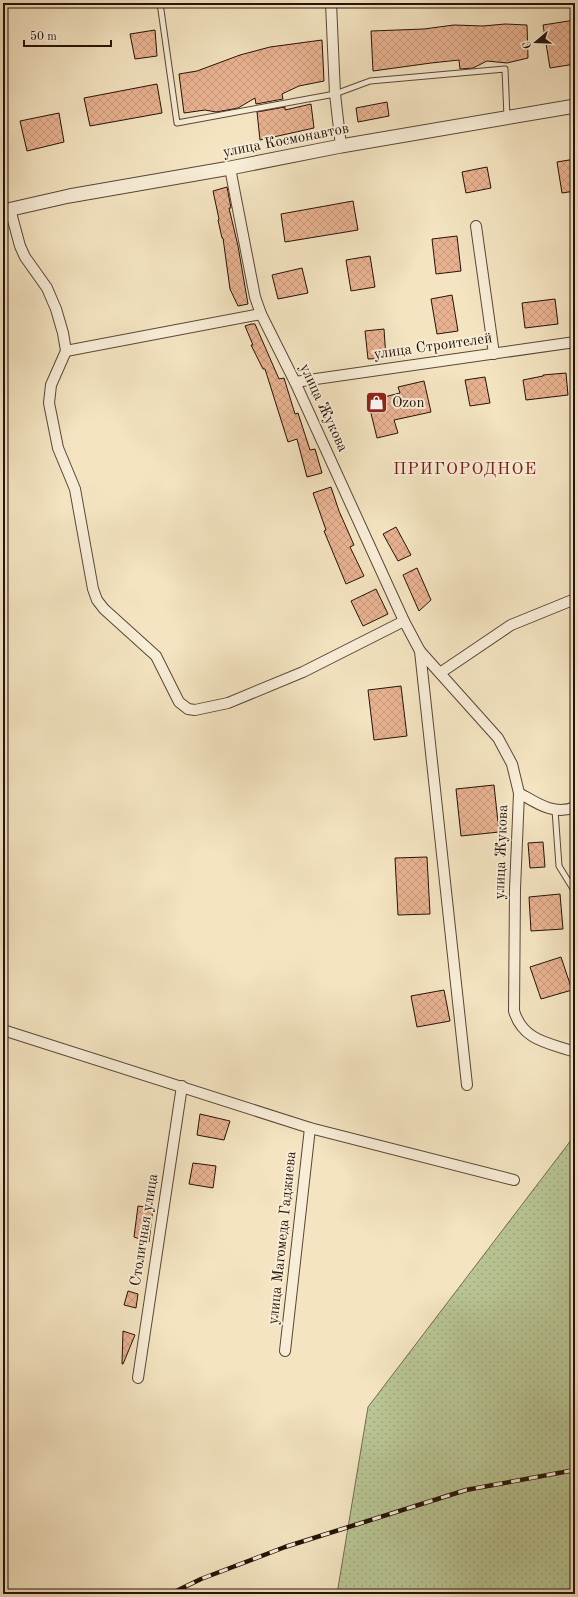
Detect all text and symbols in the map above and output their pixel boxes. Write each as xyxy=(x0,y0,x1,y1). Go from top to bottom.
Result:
scale bar xyxy=(24,22,111,48)
north arrow xyxy=(516,22,556,62)
text: 50 m xyxy=(30,30,57,43)
text: С xyxy=(522,40,534,50)
street label: улица Космонавтов xyxy=(222,121,350,161)
street label: улица Строителей xyxy=(373,331,493,363)
street label: улица Жукова xyxy=(296,362,350,455)
shop icon: Ozon xyxy=(363,390,389,416)
place label: Ozon xyxy=(392,396,425,411)
district label: ПРИГОРОДНОЕ xyxy=(393,461,537,478)
street label: улица Жукова xyxy=(493,804,511,900)
street label: улица Магомеда Гаджиева xyxy=(266,1150,300,1325)
street label: Столичная улица xyxy=(129,1172,161,1287)

